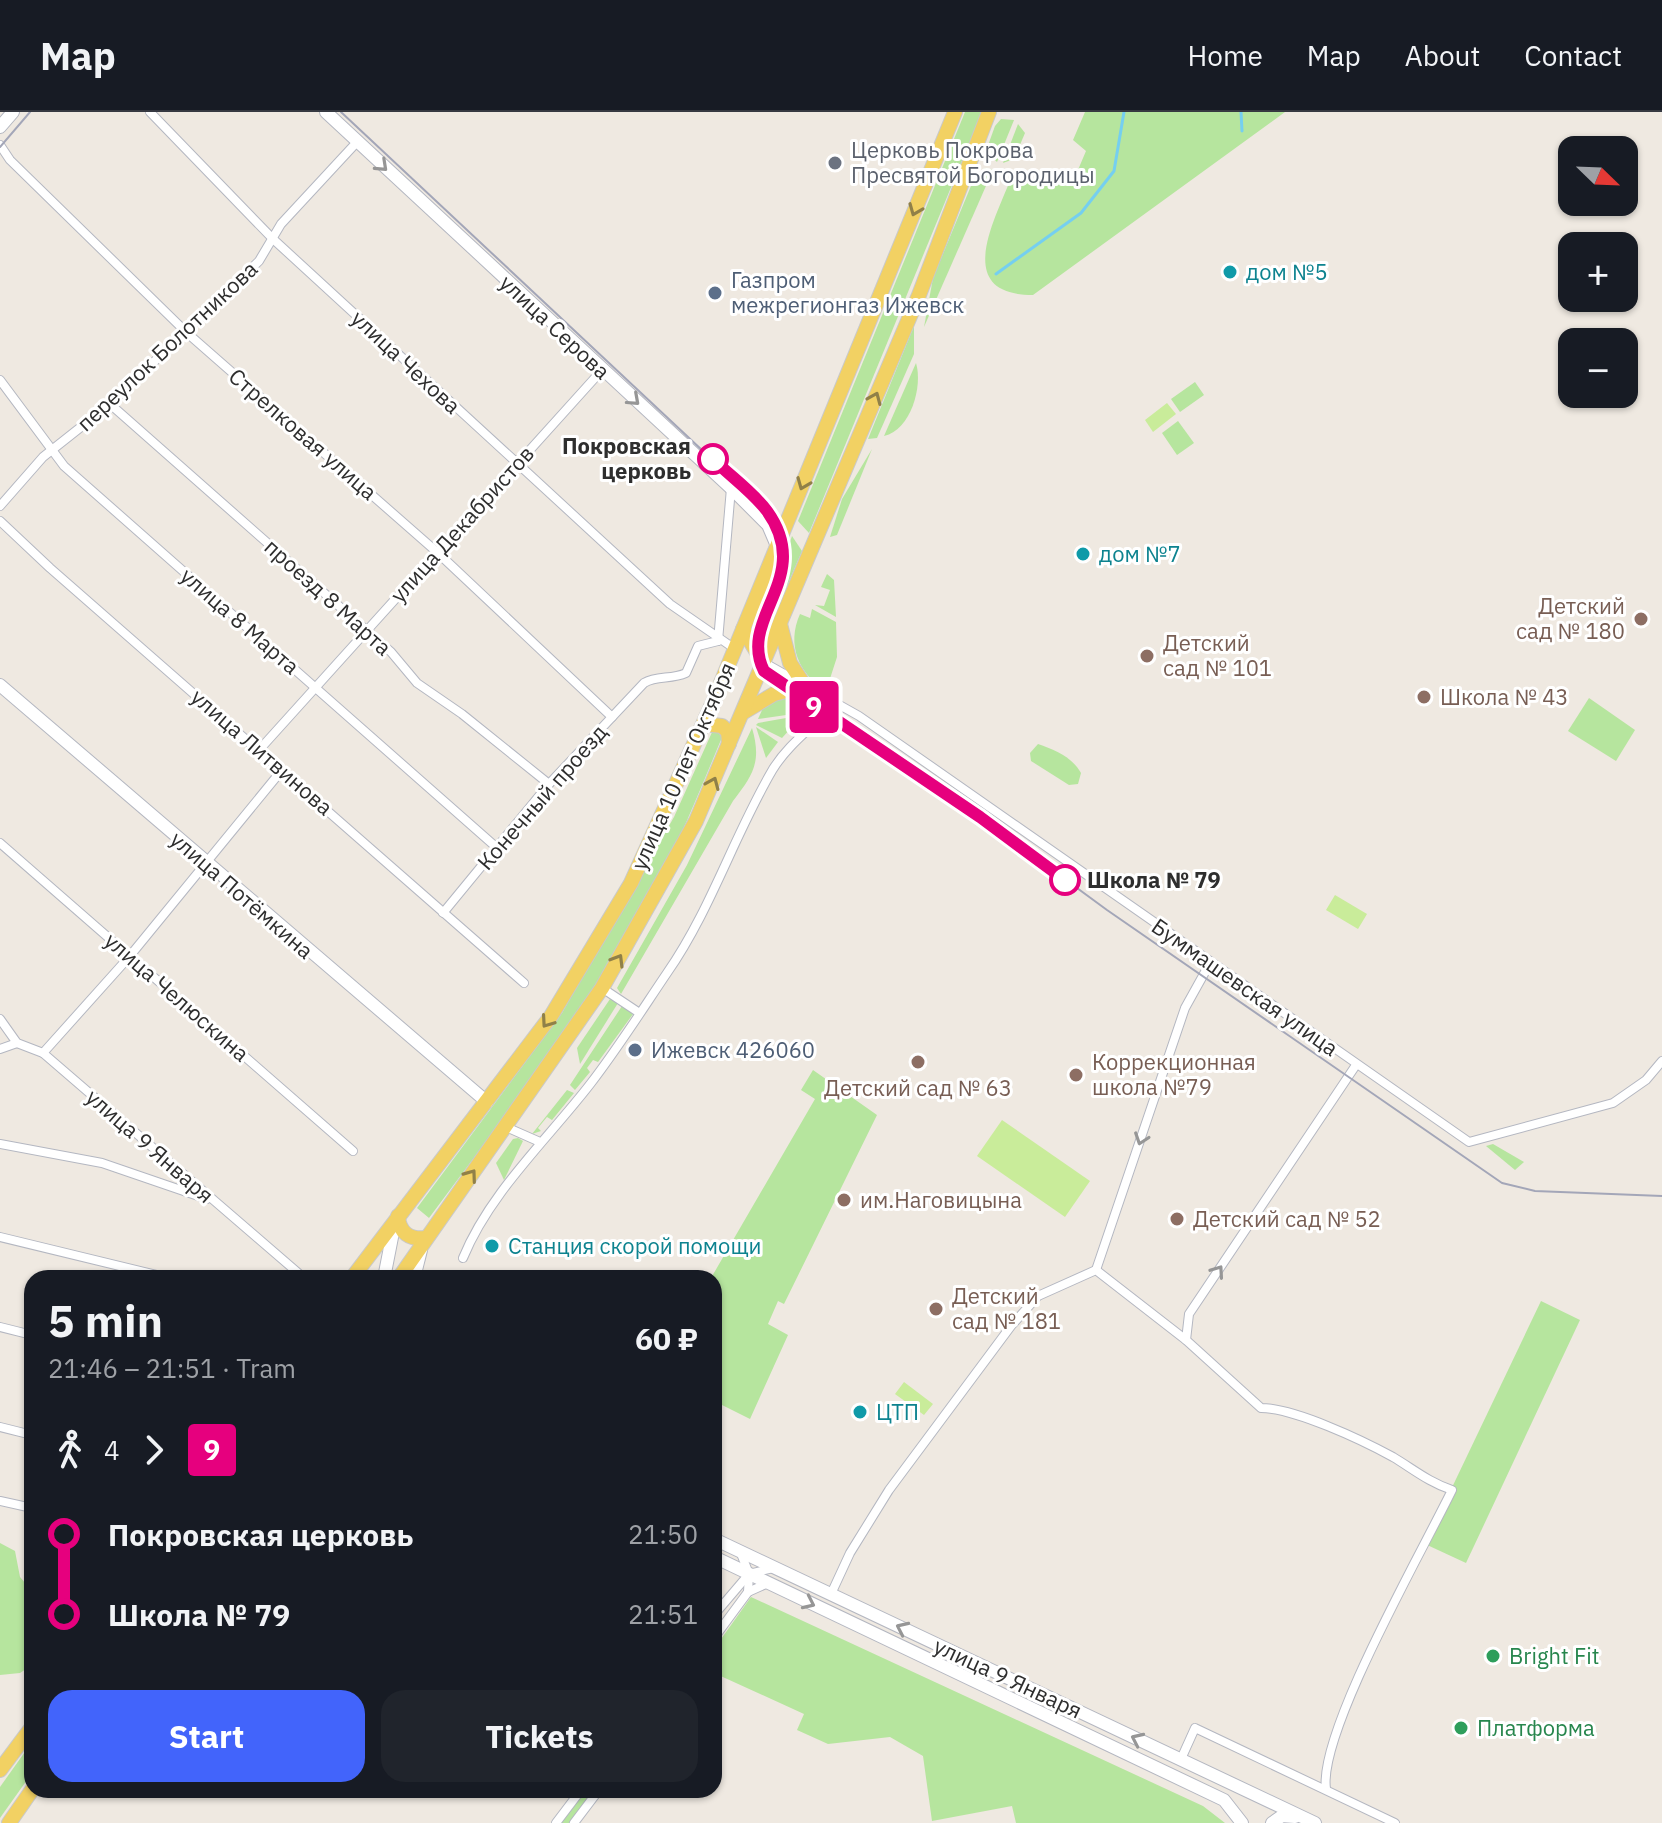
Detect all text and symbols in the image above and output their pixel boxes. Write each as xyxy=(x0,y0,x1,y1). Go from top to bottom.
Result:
text: Map xyxy=(40,31,116,80)
text: Home xyxy=(1187,37,1263,74)
text: Map xyxy=(1307,37,1361,74)
text: About xyxy=(1405,37,1480,74)
text: Contact xyxy=(1524,37,1622,74)
place label: Церковь Покрова Пресвятой Богородицы xyxy=(851,135,1095,189)
north arrow xyxy=(1558,136,1638,216)
map controls xyxy=(1558,136,1638,408)
marker: Церковь Покрова Пресвятой Богородицы xyxy=(826,154,844,172)
one-way arrow xyxy=(373,156,387,171)
one-way arrow xyxy=(909,202,925,216)
button: + xyxy=(1558,232,1638,312)
street label: переулок Болотникова xyxy=(70,254,263,437)
place label: дом №5 xyxy=(1246,257,1328,286)
marker: дом №5 xyxy=(1221,263,1239,281)
place label: Газпром межрегионгаз Ижевск xyxy=(731,265,964,319)
street label: улица Серова xyxy=(494,268,617,385)
marker: Газпром межрегионгаз Ижевск xyxy=(706,284,724,302)
street label: улица Чехова xyxy=(346,304,467,420)
button: − xyxy=(1558,328,1638,408)
street label: Стрелковая улица xyxy=(223,361,384,506)
one-way arrow xyxy=(625,390,640,404)
one-way arrow xyxy=(865,391,881,406)
place label: Покровская церковь xyxy=(562,431,691,485)
street label: улица Декабристов xyxy=(383,439,540,608)
marker: Покровская церковь xyxy=(698,444,728,474)
one-way arrow xyxy=(796,476,812,490)
street label: проезд 8 Марта xyxy=(259,532,398,662)
place label: дом №7 xyxy=(1099,539,1181,568)
marker: дом №7 xyxy=(1074,545,1092,563)
street label: улица 8 Марта xyxy=(175,561,306,680)
place label: Детский сад № 180 xyxy=(1516,591,1625,645)
marker: Детский сад № 180 xyxy=(1632,610,1650,628)
place label: Детский сад № 101 xyxy=(1163,628,1272,682)
marker: Детский сад № 101 xyxy=(1138,647,1156,665)
street label: улица 10 лет Октября xyxy=(624,658,741,874)
line badge: 9 xyxy=(788,681,840,733)
street label: улица Литвинова xyxy=(185,682,340,821)
place label: Школа № 43 xyxy=(1440,682,1569,711)
text: 9 xyxy=(806,688,822,725)
marker: Школа № 43 xyxy=(1415,688,1433,706)
street label: Конечный проезд xyxy=(470,718,613,876)
one-way arrow xyxy=(703,777,719,791)
street label: улица Потёмкина xyxy=(165,824,320,965)
marker: Школа № 79 xyxy=(1050,865,1080,895)
place label: Школа № 79 xyxy=(1087,865,1221,894)
street label: Буммашевская улица xyxy=(1146,911,1345,1062)
street label: улица Челюскина xyxy=(99,926,256,1068)
one-way arrow xyxy=(608,954,624,969)
one-way arrow xyxy=(541,1014,556,1028)
place label: Ижевск 426060 xyxy=(651,1035,815,1064)
marker: Ижевск 426060 xyxy=(626,1041,644,1059)
place label: Коррекционная школа №79 xyxy=(1092,1047,1256,1101)
marker: Детский сад № 63 xyxy=(909,1053,927,1071)
marker: Коррекционная школа №79 xyxy=(1067,1066,1085,1084)
place label: Детский сад № 63 xyxy=(824,1073,1012,1102)
street label: улица 9 Января xyxy=(80,1082,220,1209)
one-way arrow xyxy=(1135,1131,1151,1145)
one-way arrow xyxy=(461,1169,476,1183)
place label: им.Наговицына xyxy=(860,1185,1022,1214)
marker: им.Наговицына xyxy=(835,1191,853,1209)
place label: Детский сад № 52 xyxy=(1193,1204,1381,1233)
marker: Детский сад № 52 xyxy=(1168,1210,1186,1228)
place label: Станция скорой помощи xyxy=(508,1231,762,1260)
marker: Станция скорой помощи xyxy=(483,1237,501,1255)
one-way arrow xyxy=(1208,1266,1223,1280)
place label: Детский сад № 181 xyxy=(952,1281,1061,1335)
text: 5 min xyxy=(48,1292,163,1349)
marker: Детский сад № 181 xyxy=(927,1300,945,1318)
text: 60 ₽ xyxy=(635,1319,698,1358)
text: 21:46 – 21:51 · Tram xyxy=(48,1351,296,1385)
place label: ЦТП xyxy=(876,1397,919,1426)
marker: ЦТП xyxy=(851,1403,869,1421)
icon: walk xyxy=(48,1428,92,1472)
icon: forward xyxy=(132,1428,176,1472)
text: 9 xyxy=(204,1431,220,1468)
text: 4 xyxy=(104,1433,120,1467)
text: Покровская церковь xyxy=(108,1515,413,1554)
text: 21:50 xyxy=(628,1517,698,1551)
one-way arrow xyxy=(801,1593,816,1609)
text: Школа № 79 xyxy=(108,1595,290,1634)
text: 21:51 xyxy=(628,1597,698,1631)
one-way arrow xyxy=(896,1622,910,1638)
street label: улица 9 Января xyxy=(930,1631,1087,1724)
place label: Bright Fit xyxy=(1509,1641,1600,1670)
marker: Bright Fit xyxy=(1484,1647,1502,1665)
button: Start xyxy=(48,1690,365,1782)
button: Tickets xyxy=(381,1690,698,1782)
place label: Платформа xyxy=(1477,1713,1595,1742)
marker: Платформа xyxy=(1452,1719,1470,1737)
one-way arrow xyxy=(1131,1733,1145,1749)

